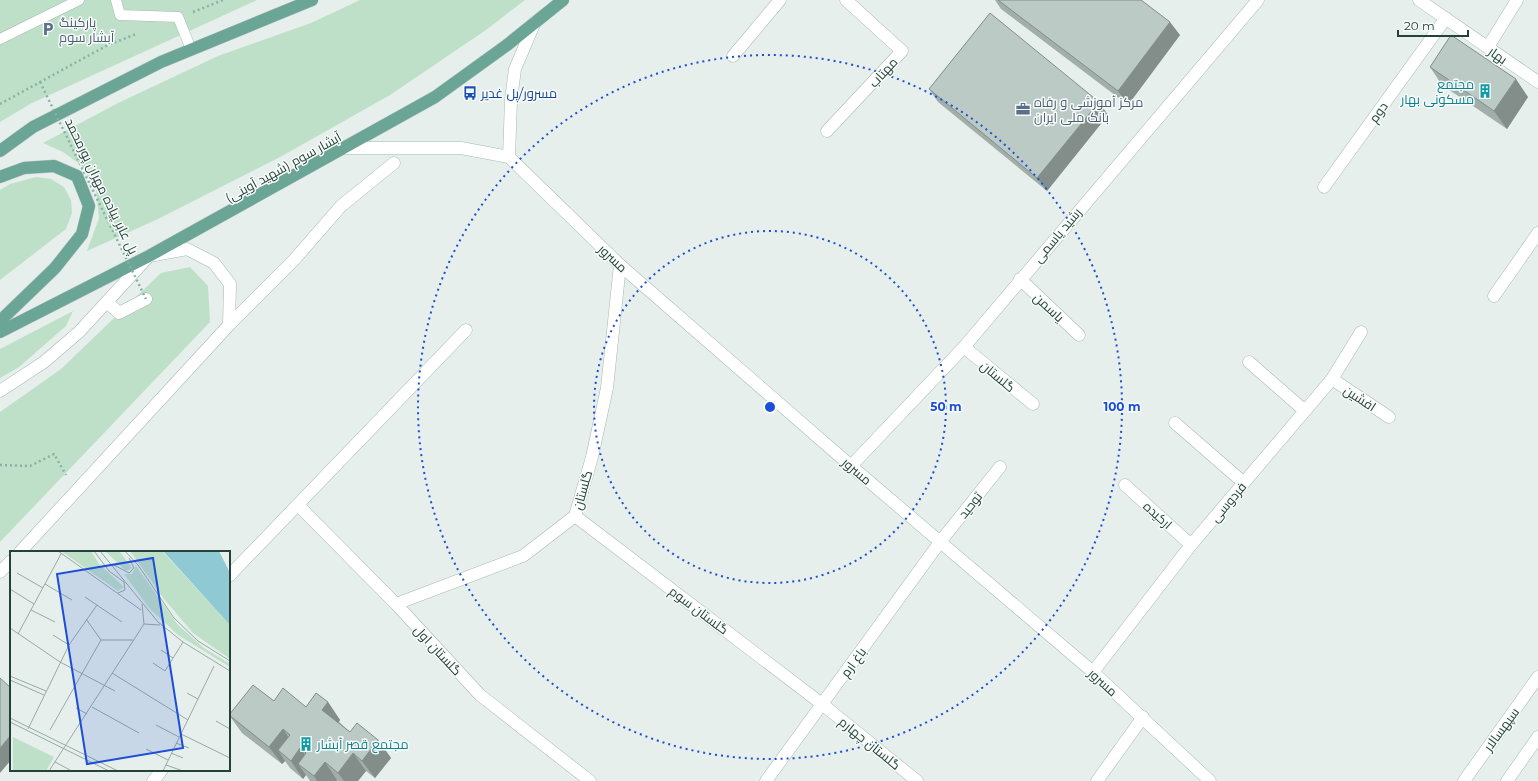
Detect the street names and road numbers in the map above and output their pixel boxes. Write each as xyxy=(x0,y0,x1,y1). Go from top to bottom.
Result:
street label: بهار xyxy=(1485,42,1510,67)
street label: مهتاب xyxy=(865,54,901,90)
street label: دوم xyxy=(1365,99,1392,127)
street label: پل عابر پیاده مهران پورمحمد xyxy=(60,115,142,258)
street label: آبشار سوم (شهید آوینی) xyxy=(222,128,345,207)
street label: رشید یاسمی xyxy=(1029,204,1085,266)
street label: مسرور xyxy=(594,240,631,275)
street label: یاسمن xyxy=(1030,289,1068,325)
street label: گلستان xyxy=(977,357,1019,395)
street label: افشین xyxy=(1341,382,1379,414)
street label: مسرور xyxy=(838,453,875,488)
street label: گلستان xyxy=(569,468,595,512)
street label: فردوسی xyxy=(1207,479,1249,525)
street label: توحید xyxy=(955,488,986,521)
street label: ارکیده xyxy=(1140,498,1176,532)
street label: گلستان سوم xyxy=(665,583,732,639)
street label: گلستان اول xyxy=(410,622,465,679)
street label: باغ ارم xyxy=(837,644,871,681)
street label: مسرور xyxy=(1084,664,1121,699)
street label: سپهسالار xyxy=(1479,704,1523,755)
street label: گلستان چهارم xyxy=(835,713,904,774)

